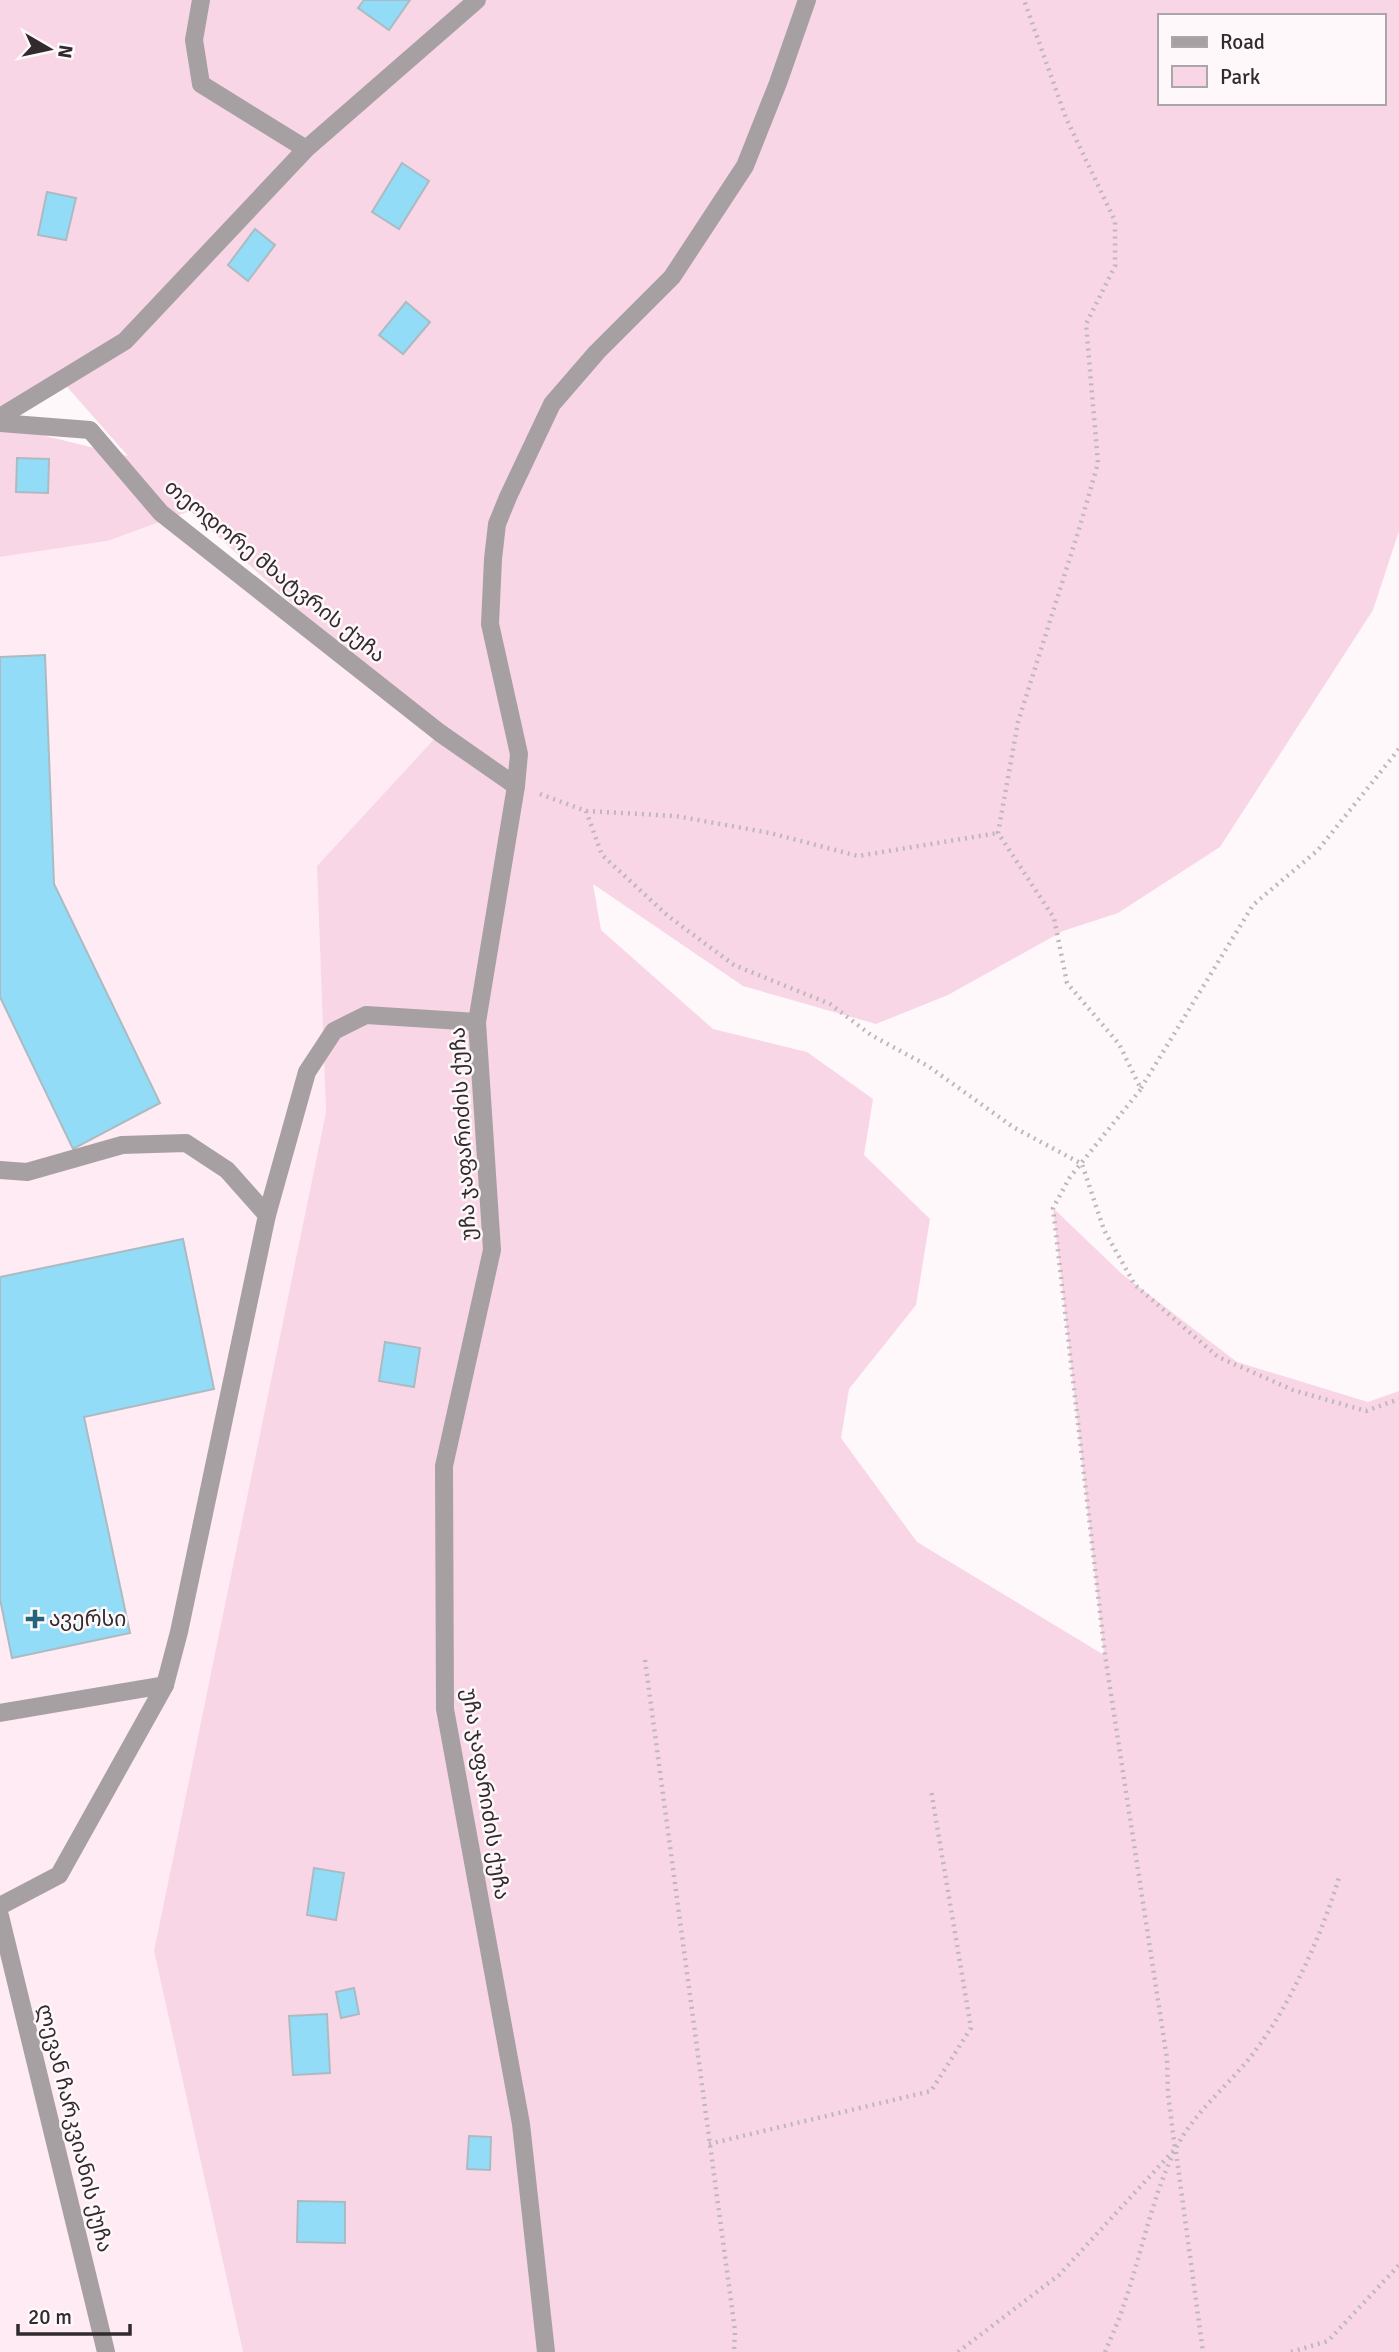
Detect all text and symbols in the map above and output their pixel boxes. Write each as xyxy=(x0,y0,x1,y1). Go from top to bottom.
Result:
north arrow xyxy=(14,14,84,84)
legend xyxy=(1158,14,1385,105)
text: Road xyxy=(1220,29,1265,55)
text: N xyxy=(52,43,78,60)
text: Park xyxy=(1220,64,1261,90)
street label: თეოდორე მხატვრის ქუჩა xyxy=(159,474,391,668)
street label: უჩა ჯაფარიძის ქუჩა xyxy=(444,1026,482,1242)
place label: ავერსი xyxy=(49,1606,126,1632)
marker: ავერსი xyxy=(27,1611,43,1627)
street label: უჩა ჯაფარიძის ქუჩა xyxy=(456,1686,516,1902)
street label: ლევან ჩარკვიანის ქუჩა xyxy=(32,2001,118,2255)
scale bar xyxy=(18,2292,130,2336)
text: 20 m xyxy=(28,2304,72,2330)

